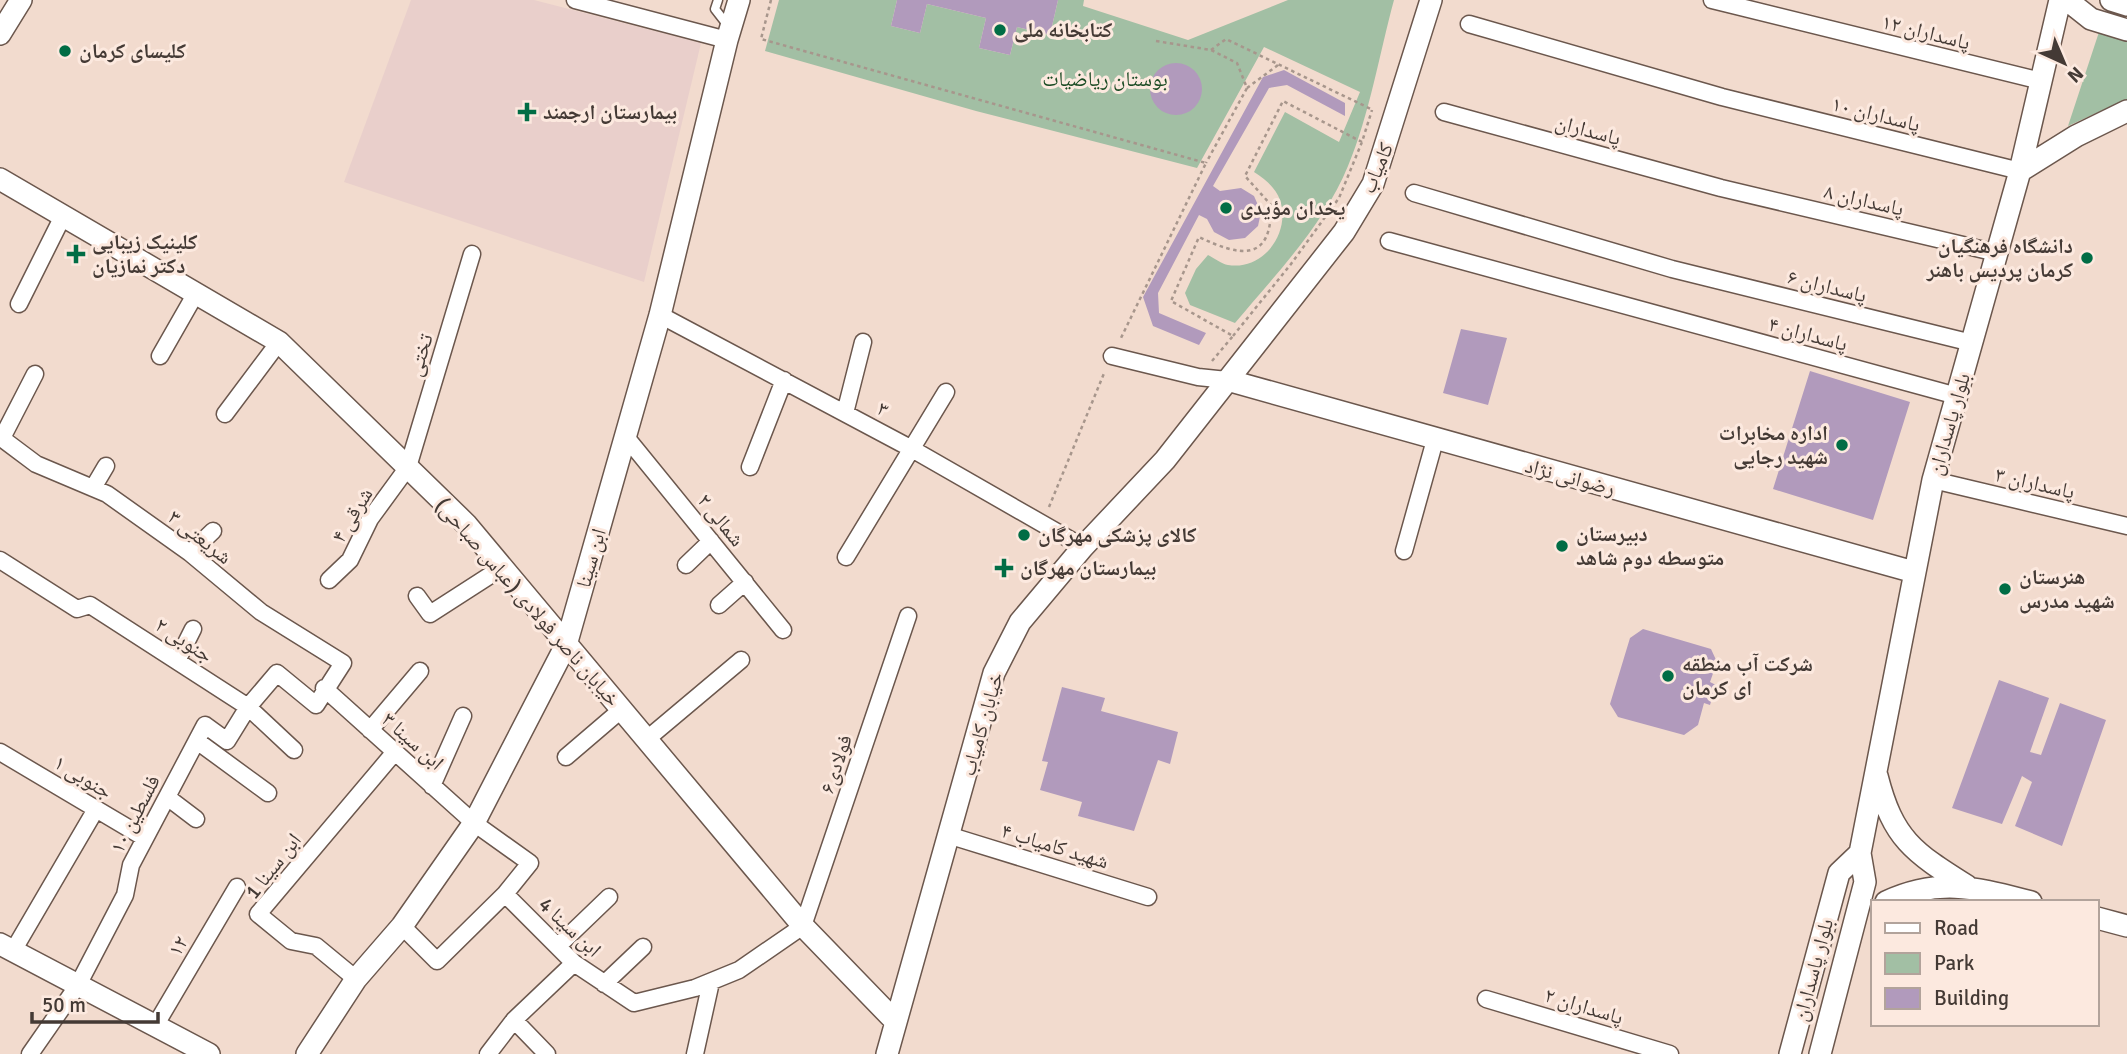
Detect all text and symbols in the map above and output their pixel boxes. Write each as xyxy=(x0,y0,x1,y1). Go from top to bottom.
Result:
street label: پاسداران ۱۲ xyxy=(1879,8,1973,56)
place label: کتابخانه ملی xyxy=(1014,17,1112,43)
marker: کتابخانه ملی xyxy=(992,22,1008,38)
north arrow xyxy=(2029,28,2099,98)
place label: کلیسای کرمان xyxy=(79,38,186,64)
marker: کلیسای کرمان xyxy=(57,43,73,59)
text: N xyxy=(2062,61,2088,88)
park label: بوستان ریاضیات xyxy=(1042,66,1168,92)
street label: پاسداران ۱۰ xyxy=(1829,90,1923,138)
place label: بیمارستان ارجمند xyxy=(543,99,677,125)
marker: بیمارستان ارجمند xyxy=(517,102,537,122)
street label: پاسداران xyxy=(1552,109,1624,151)
street label: کامیاب xyxy=(1355,138,1399,197)
street label: پاسداران ۸ xyxy=(1822,178,1906,222)
place label: یخدان مؤیدی xyxy=(1240,195,1345,221)
marker: یخدان مؤیدی xyxy=(1218,200,1234,216)
place label: کلینیک زیبایی دکتر نمازیان xyxy=(92,229,197,279)
place label: دانشگاه فرهنگیان کرمان پردیس باهنر xyxy=(1926,233,2073,283)
marker: کلینیک زیبایی دکتر نمازیان xyxy=(66,244,86,264)
marker: دانشگاه فرهنگیان کرمان پردیس باهنر xyxy=(2079,250,2095,266)
street label: پاسداران ۶ xyxy=(1785,264,1869,308)
street label: پاسداران ۴ xyxy=(1766,311,1850,357)
street label: تختی xyxy=(401,331,439,379)
street label: بلوار پاسداران xyxy=(1922,370,1976,478)
street label: ۳ xyxy=(873,395,893,423)
place label: اداره مخابرات شهید رجایی xyxy=(1719,420,1828,470)
marker: اداره مخابرات شهید رجایی xyxy=(1834,437,1850,453)
street label: رضوانی نژاد xyxy=(1522,453,1618,501)
street label: پاسداران ۳ xyxy=(1993,461,2077,505)
street label: ۴ شرقی xyxy=(326,483,378,547)
street label: ۲ شمالی xyxy=(692,488,750,552)
street label: خیابان ناصر فولادی (عباس صباحی) xyxy=(430,492,626,712)
street label: شریعتی ۳ xyxy=(163,504,237,570)
place label: دبیرستان متوسطه دوم شاهد xyxy=(1576,521,1724,572)
place label: کالای پزشکی مهرگان xyxy=(1038,522,1197,548)
street label: ابن سینا xyxy=(570,525,612,591)
marker: کالای پزشکی مهرگان xyxy=(1016,527,1032,543)
marker: دبیرستان متوسطه دوم شاهد xyxy=(1554,538,1570,554)
place label: بیمارستان مهرگان xyxy=(1020,555,1156,581)
marker: بیمارستان مهرگان xyxy=(994,558,1014,578)
place label: هنرستان شهید مدرس xyxy=(2019,564,2115,614)
marker: هنرستان شهید مدرس xyxy=(1997,581,2013,597)
street label: ۲ جنوبی xyxy=(150,612,218,668)
place label: شرکت آب منطقه ای کرمان xyxy=(1682,651,1813,701)
marker: شرکت آب منطقه ای کرمان xyxy=(1660,668,1676,684)
street label: خیابان کامیاب xyxy=(955,669,1009,779)
street label: ابن سینا ۳ xyxy=(377,706,449,776)
street label: فولادی۶ xyxy=(814,731,858,797)
street label: ۱ جنوبی xyxy=(49,749,117,805)
street label: فلسطین ۱۰ xyxy=(104,770,166,858)
street label: شهید کامیاب ۴ xyxy=(998,817,1112,875)
street label: ابن سینا 1 xyxy=(239,828,307,904)
street label: ابن سینا 4 xyxy=(533,891,607,963)
legend xyxy=(1871,900,2099,1026)
text: Road xyxy=(1934,915,1979,941)
street label: بلوار پاسداران xyxy=(1787,916,1839,1024)
street label: ۱۲ xyxy=(162,931,194,961)
text: Park xyxy=(1934,950,1975,976)
scale bar xyxy=(32,981,158,1025)
street label: پاسداران ۲ xyxy=(1542,982,1626,1030)
text: Building xyxy=(1934,985,2009,1011)
text: 50 m xyxy=(42,992,86,1018)

